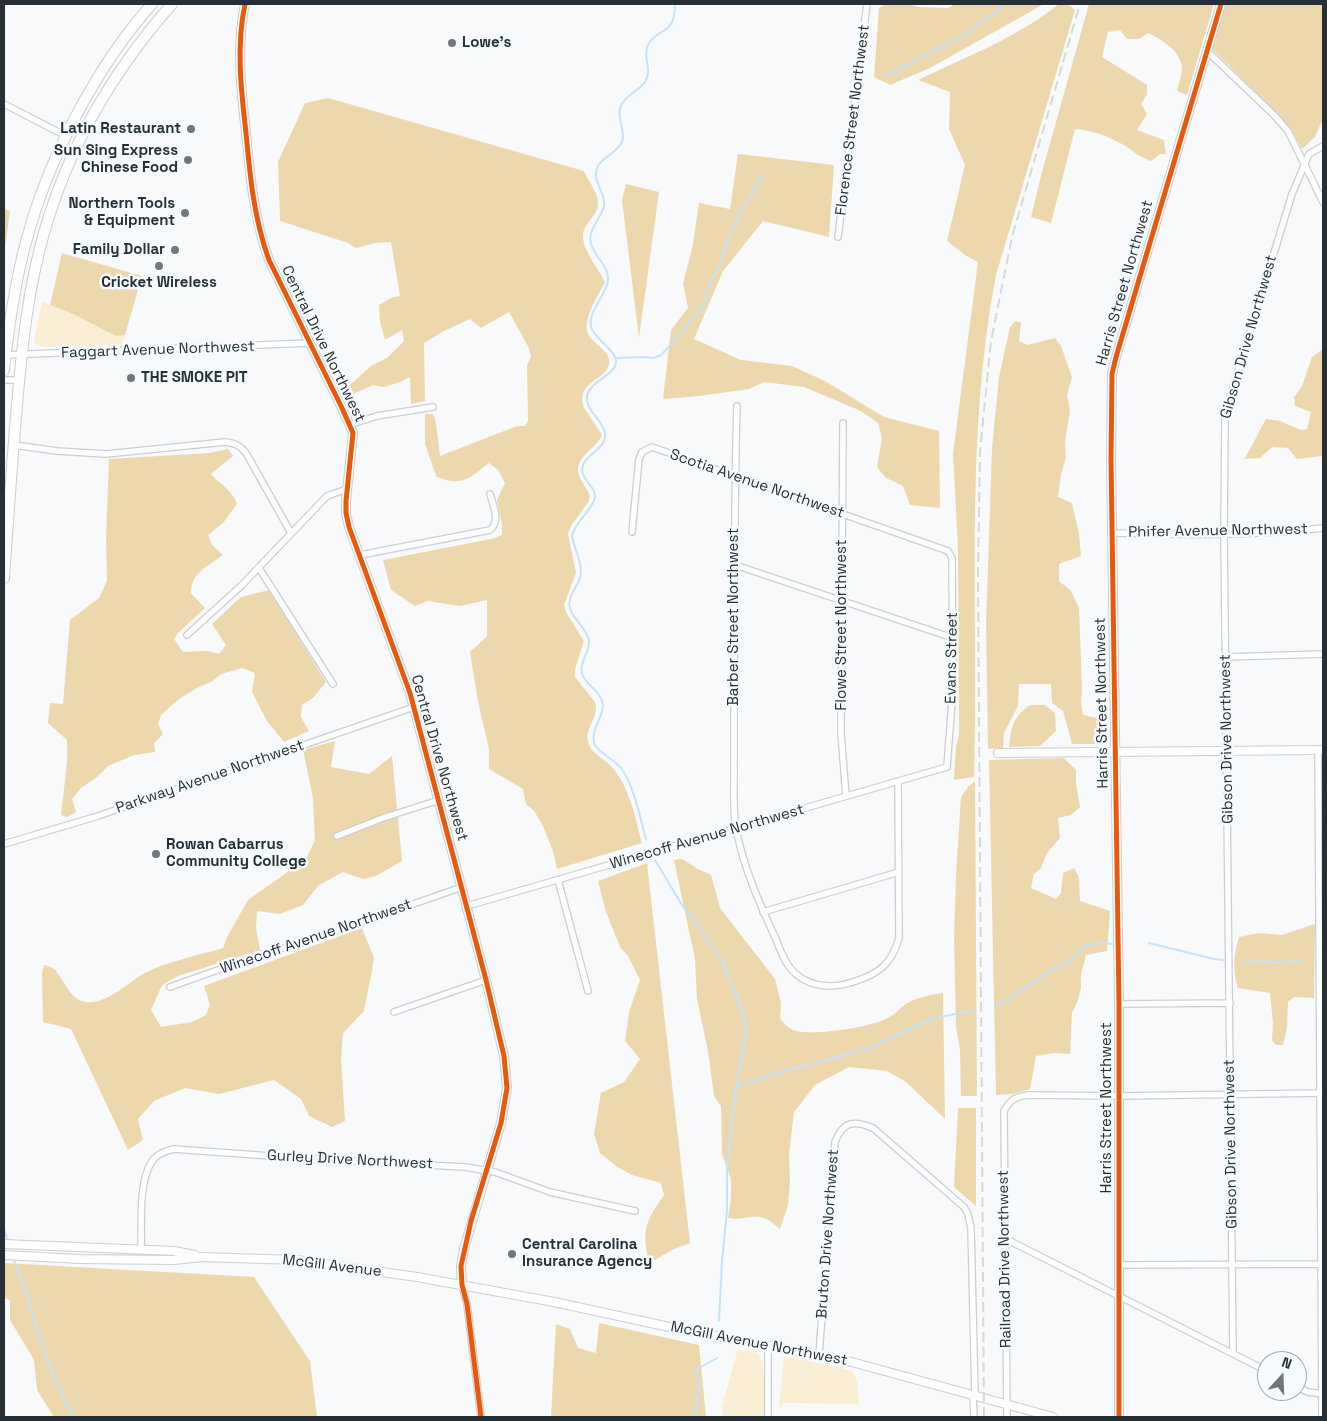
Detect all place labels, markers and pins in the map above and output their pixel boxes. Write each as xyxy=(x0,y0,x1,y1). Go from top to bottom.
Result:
place label: Lowe's xyxy=(462,34,511,52)
marker: Lowe's xyxy=(446,37,458,49)
place label: Latin Restaurant xyxy=(60,120,181,138)
marker: Latin Restaurant xyxy=(185,123,197,135)
place label: Sun Sing Express Chinese Food xyxy=(54,142,178,177)
marker: Sun Sing Express Chinese Food xyxy=(182,154,194,166)
place label: Northern Tools & Equipment xyxy=(68,195,175,230)
marker: Northern Tools & Equipment xyxy=(179,207,191,219)
place label: Family Dollar xyxy=(73,241,165,259)
marker: Family Dollar xyxy=(169,244,181,256)
marker: Cricket Wireless xyxy=(153,260,165,272)
place label: Cricket Wireless xyxy=(101,274,217,292)
place label: THE SMOKE PIT xyxy=(141,369,248,387)
marker: THE SMOKE PIT xyxy=(125,372,137,384)
place label: Rowan Cabarrus Community College xyxy=(166,836,306,871)
marker: Rowan Cabarrus Community College xyxy=(150,848,162,860)
place label: Central Carolina Insurance Agency xyxy=(522,1236,652,1271)
marker: Central Carolina Insurance Agency xyxy=(506,1248,518,1260)

